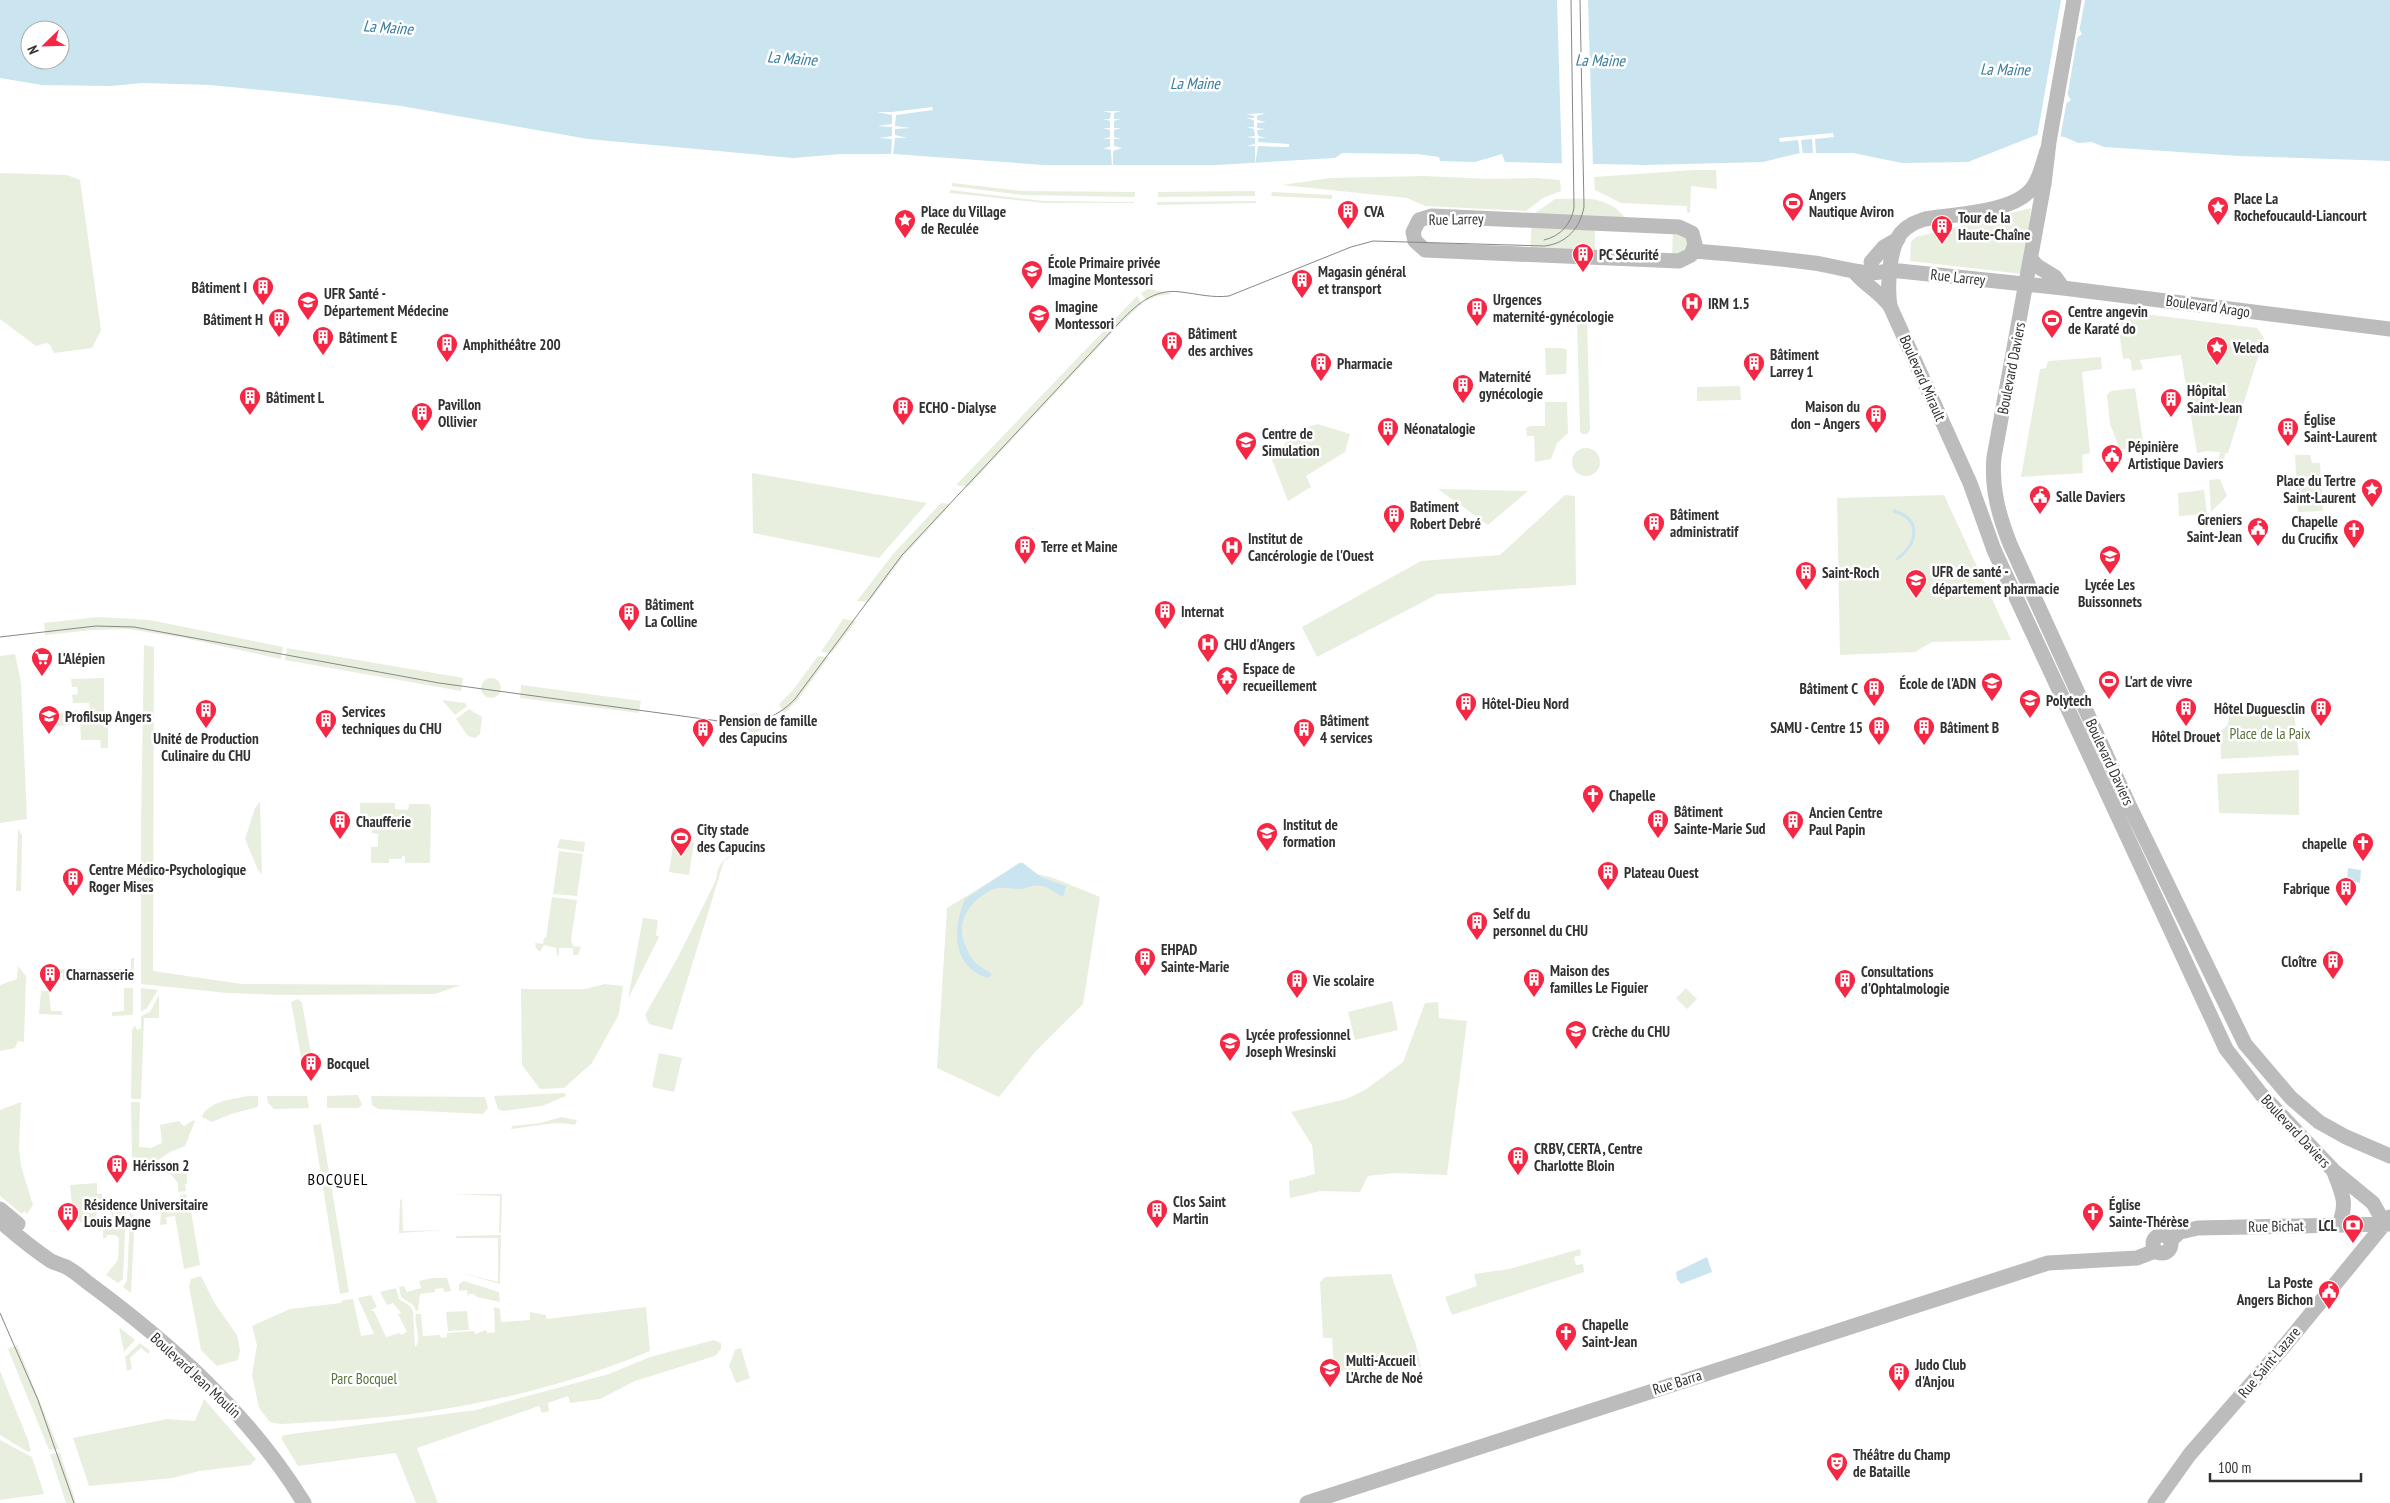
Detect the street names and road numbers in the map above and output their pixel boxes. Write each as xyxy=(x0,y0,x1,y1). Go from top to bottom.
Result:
street label: Rue Larrey xyxy=(1428,209,1484,229)
street label: Rue Larrey xyxy=(1930,265,1987,289)
street label: Boulevard Arago xyxy=(2165,291,2251,321)
street label: Boulevard Daviers xyxy=(1993,320,2029,416)
street label: Boulevard Mirault xyxy=(1896,332,1950,424)
street label: Boulevard Daviers xyxy=(2082,716,2138,808)
street label: Boulevard Daviers xyxy=(2257,1090,2335,1172)
street label: Rue Bichat xyxy=(2248,1216,2304,1236)
street label: Rue Saint-Lazare xyxy=(2234,1322,2304,1402)
street label: Boulevard Jean Moulin xyxy=(147,1328,245,1422)
street label: Rue Barra xyxy=(1650,1365,1704,1399)

